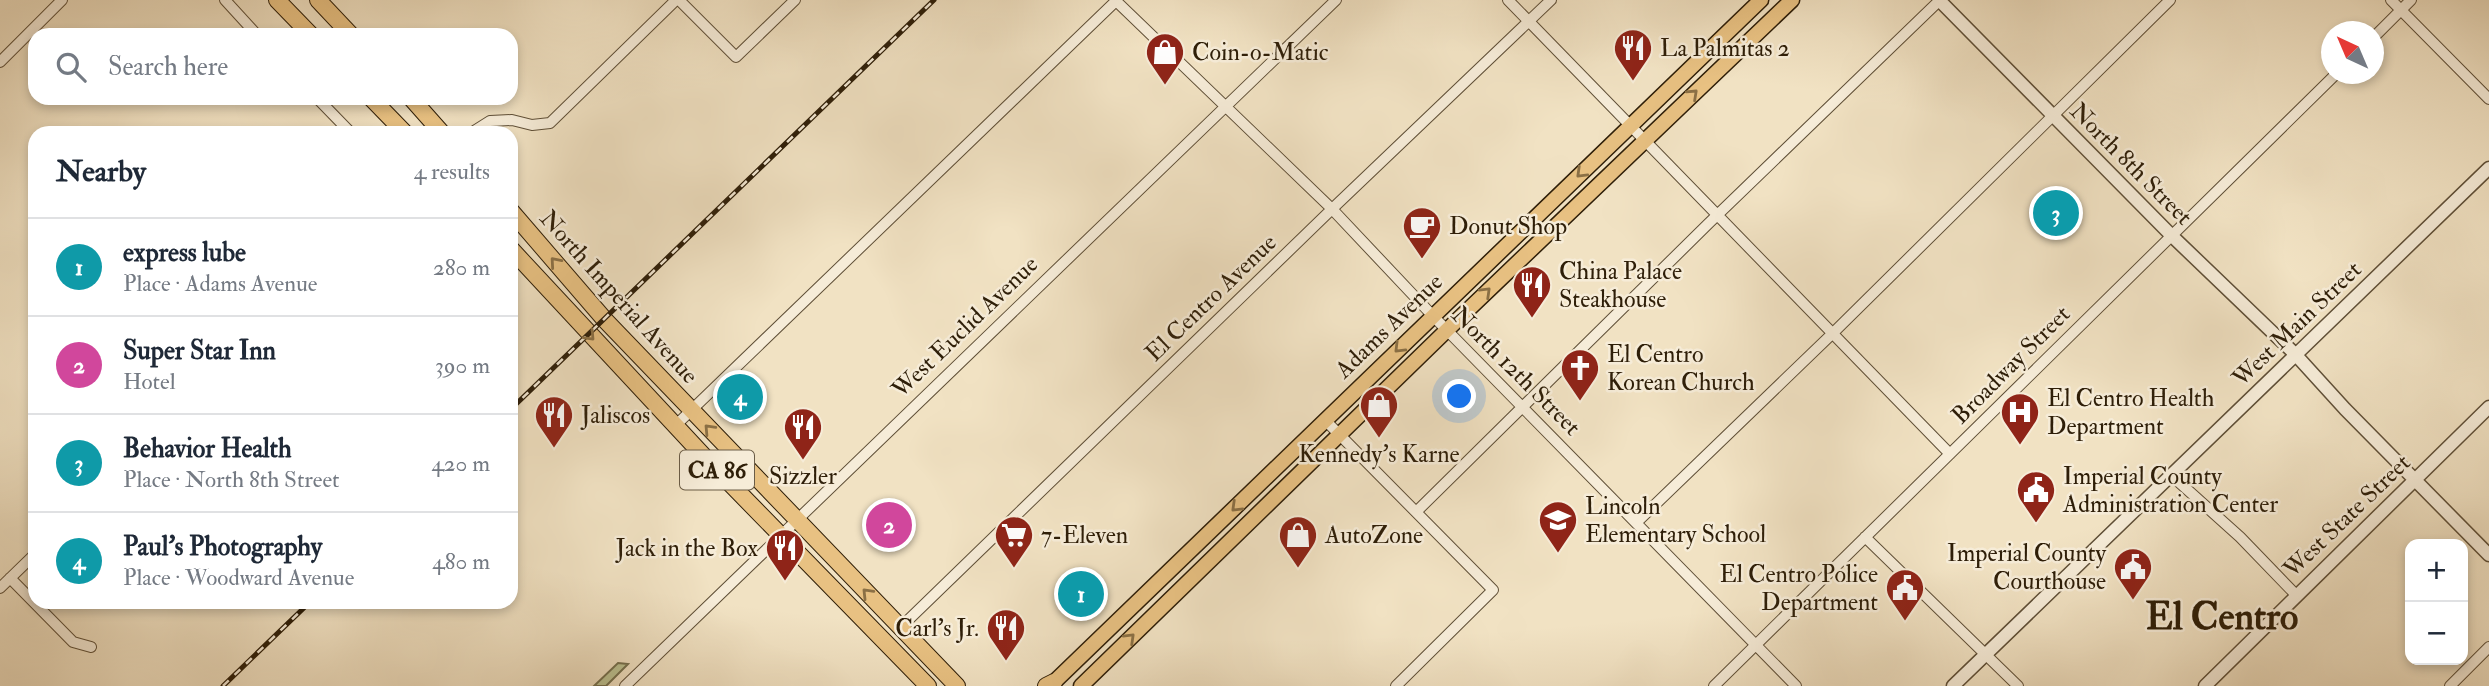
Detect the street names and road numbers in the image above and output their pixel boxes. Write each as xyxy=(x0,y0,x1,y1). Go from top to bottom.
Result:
street label: North 8th Street xyxy=(2063,96,2199,232)
street label: North Imperial Avenue xyxy=(533,204,705,390)
street label: El Centro Avenue xyxy=(1139,227,1283,369)
street label: West Euclid Avenue xyxy=(885,249,1045,405)
street label: West Main Street xyxy=(2225,254,2368,394)
street label: Adams Avenue xyxy=(1328,267,1450,386)
street label: Broadway Street xyxy=(1945,299,2077,431)
street label: North 12th Street xyxy=(1445,300,1588,443)
street label: West State Street xyxy=(2276,447,2417,585)
road number: CA 86 xyxy=(680,450,754,490)

